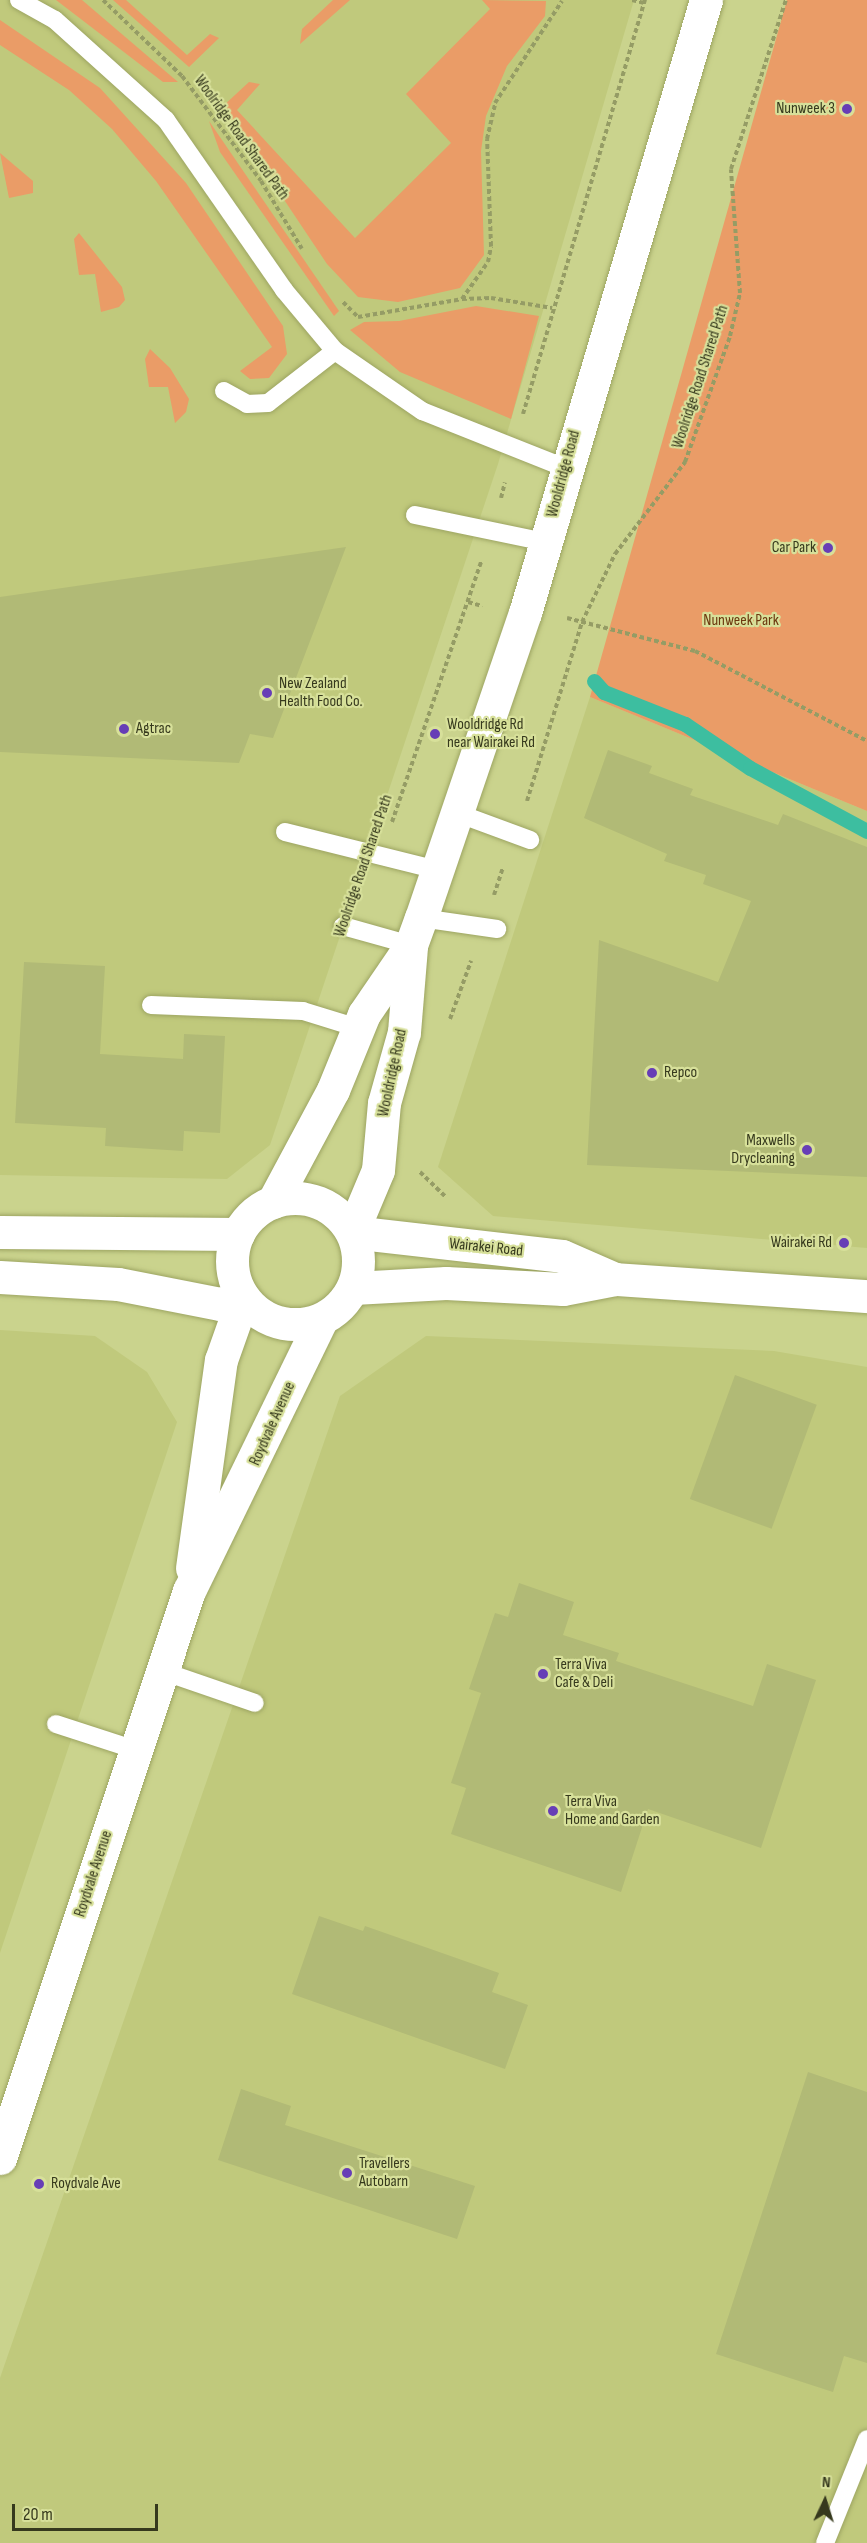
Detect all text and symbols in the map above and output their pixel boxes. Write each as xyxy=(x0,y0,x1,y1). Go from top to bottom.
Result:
street label: Woolridge Road Shared Path xyxy=(189,72,293,204)
place label: Nunweek 3 xyxy=(776,99,835,119)
marker: Nunweek 3 xyxy=(840,102,854,116)
street label: Woolridge Road Shared Path xyxy=(669,303,733,451)
street label: Wooldridge Road xyxy=(543,428,585,520)
place label: Car Park xyxy=(772,538,816,558)
marker: Car Park xyxy=(821,541,835,555)
park label: Nunweek Park xyxy=(703,611,779,631)
place label: New Zealand Health Food Co. xyxy=(279,674,362,712)
marker: New Zealand Health Food Co. xyxy=(260,686,274,700)
place label: Wooldridge Rd near Wairakei Rd xyxy=(447,715,535,753)
place label: Agtrac xyxy=(136,719,171,739)
marker: Agtrac xyxy=(117,722,131,736)
marker: Wooldridge Rd near Wairakei Rd xyxy=(428,727,442,741)
street label: Woolridge Road Shared Path xyxy=(331,792,397,940)
street label: Wooldridge Road xyxy=(374,1027,412,1119)
place label: Repco xyxy=(664,1063,697,1083)
marker: Repco xyxy=(645,1066,659,1080)
place label: Maxwells Drycleaning xyxy=(731,1131,795,1169)
marker: Maxwells Drycleaning xyxy=(800,1143,814,1157)
place label: Wairakei Rd xyxy=(771,1233,832,1253)
street label: Wairakei Road xyxy=(448,1235,524,1261)
marker: Wairakei Rd xyxy=(837,1236,851,1250)
street label: Roydvale Avenue xyxy=(246,1379,300,1469)
place label: Terra Viva Cafe & Deli xyxy=(555,1655,613,1693)
marker: Terra Viva Cafe & Deli xyxy=(536,1667,550,1681)
place label: Terra Viva Home and Garden xyxy=(565,1792,660,1830)
marker: Terra Viva Home and Garden xyxy=(546,1804,560,1818)
street label: Roydvale Avenue xyxy=(71,1828,117,1920)
place label: Travellers Autobarn xyxy=(359,2154,410,2192)
marker: Travellers Autobarn xyxy=(340,2166,354,2180)
place label: Roydvale Ave xyxy=(51,2174,121,2194)
marker: Roydvale Ave xyxy=(32,2177,46,2191)
north arrow xyxy=(795,2471,855,2531)
text: N xyxy=(821,2473,831,2492)
scale bar xyxy=(15,2492,160,2530)
text: 20 m xyxy=(23,2504,53,2525)

